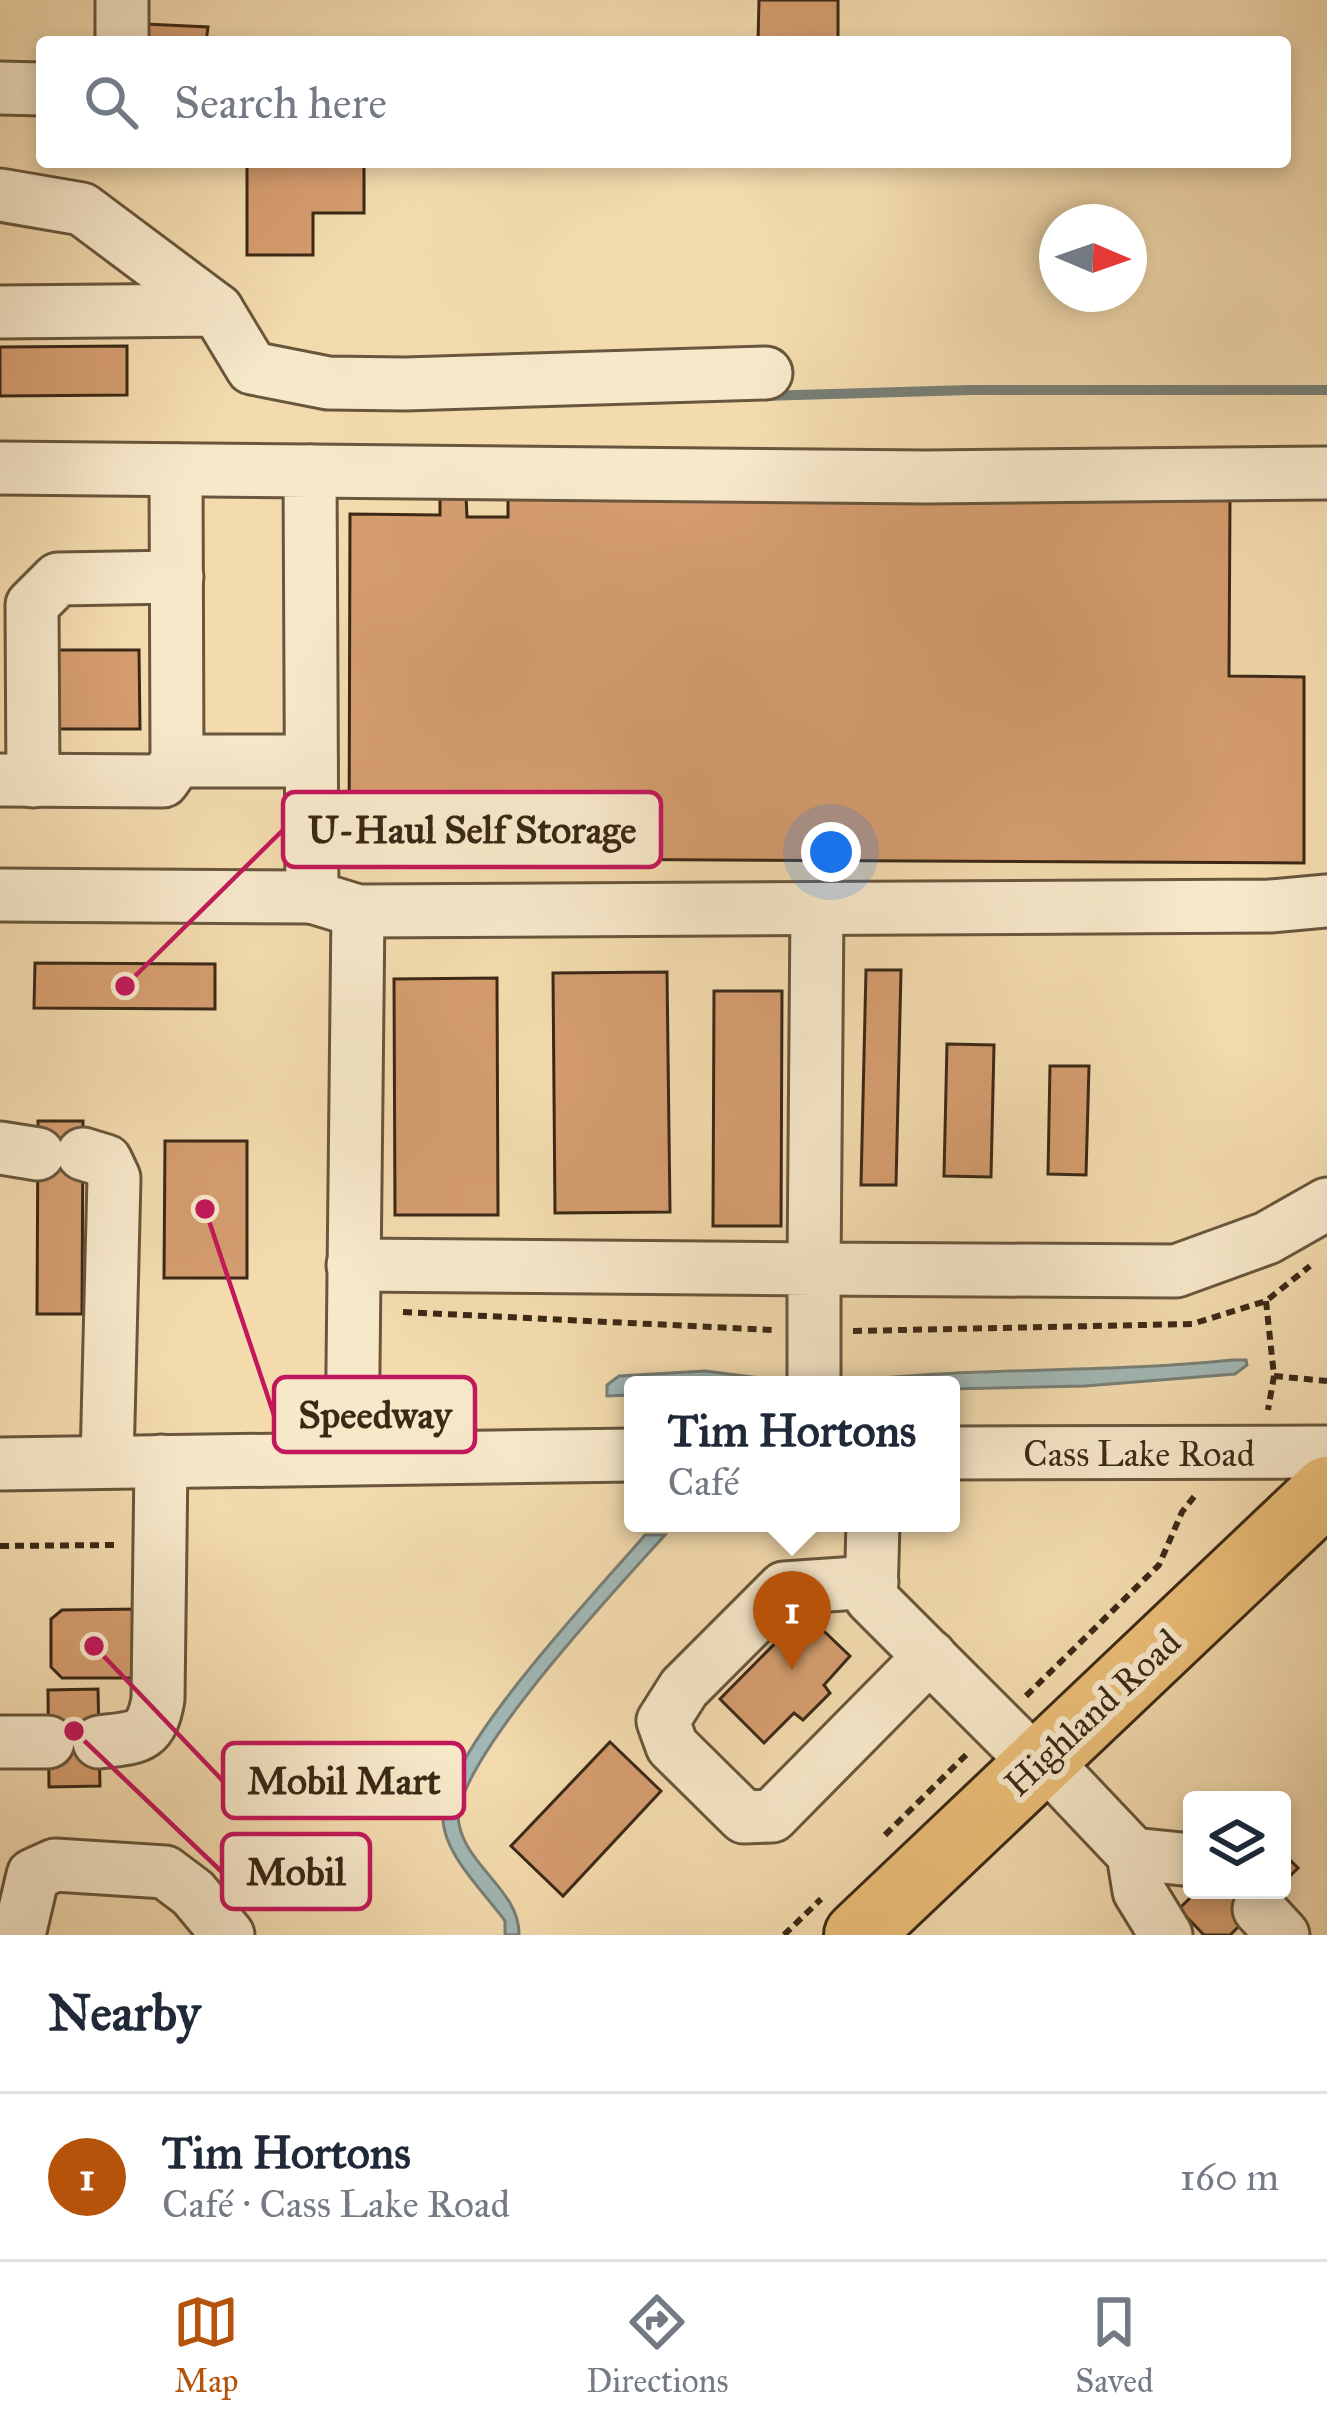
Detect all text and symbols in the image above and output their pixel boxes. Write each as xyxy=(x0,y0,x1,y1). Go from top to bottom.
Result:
search box xyxy=(36,36,1291,168)
icon: search xyxy=(78,69,144,135)
text: Search here xyxy=(174,75,387,130)
north arrow xyxy=(1039,204,1147,312)
callout: U-Haul Self Storage xyxy=(283,792,661,867)
text: U-Haul Self Storage xyxy=(307,806,637,854)
your location xyxy=(801,822,861,882)
popup xyxy=(624,1376,960,1532)
callout: Speedway xyxy=(274,1377,475,1452)
text: Speedway xyxy=(298,1391,453,1439)
text: Tim Hortons xyxy=(668,1403,916,1458)
street label: Cass Lake Road xyxy=(1023,1432,1255,1476)
text: Café xyxy=(668,1458,740,1506)
pin: 1 xyxy=(753,1571,831,1670)
street label: Highland Road xyxy=(995,1620,1190,1805)
callout: Mobil Mart xyxy=(223,1743,464,1818)
text: Mobil Mart xyxy=(247,1757,441,1805)
map controls xyxy=(1183,1791,1291,1899)
button: layers xyxy=(1183,1791,1291,1899)
callout: Mobil xyxy=(222,1834,370,1909)
text: Mobil xyxy=(246,1848,347,1896)
text: Nearby xyxy=(48,1982,200,2044)
text: Tim Hortons xyxy=(162,2125,411,2180)
text: 1 xyxy=(79,2153,95,2201)
text: 160 m xyxy=(1180,2153,1279,2201)
text: Café · Cass Lake Road xyxy=(162,2180,510,2228)
tab: Map xyxy=(173,2289,239,2401)
tab: Directions xyxy=(586,2289,728,2401)
tab: Saved xyxy=(1075,2289,1154,2401)

